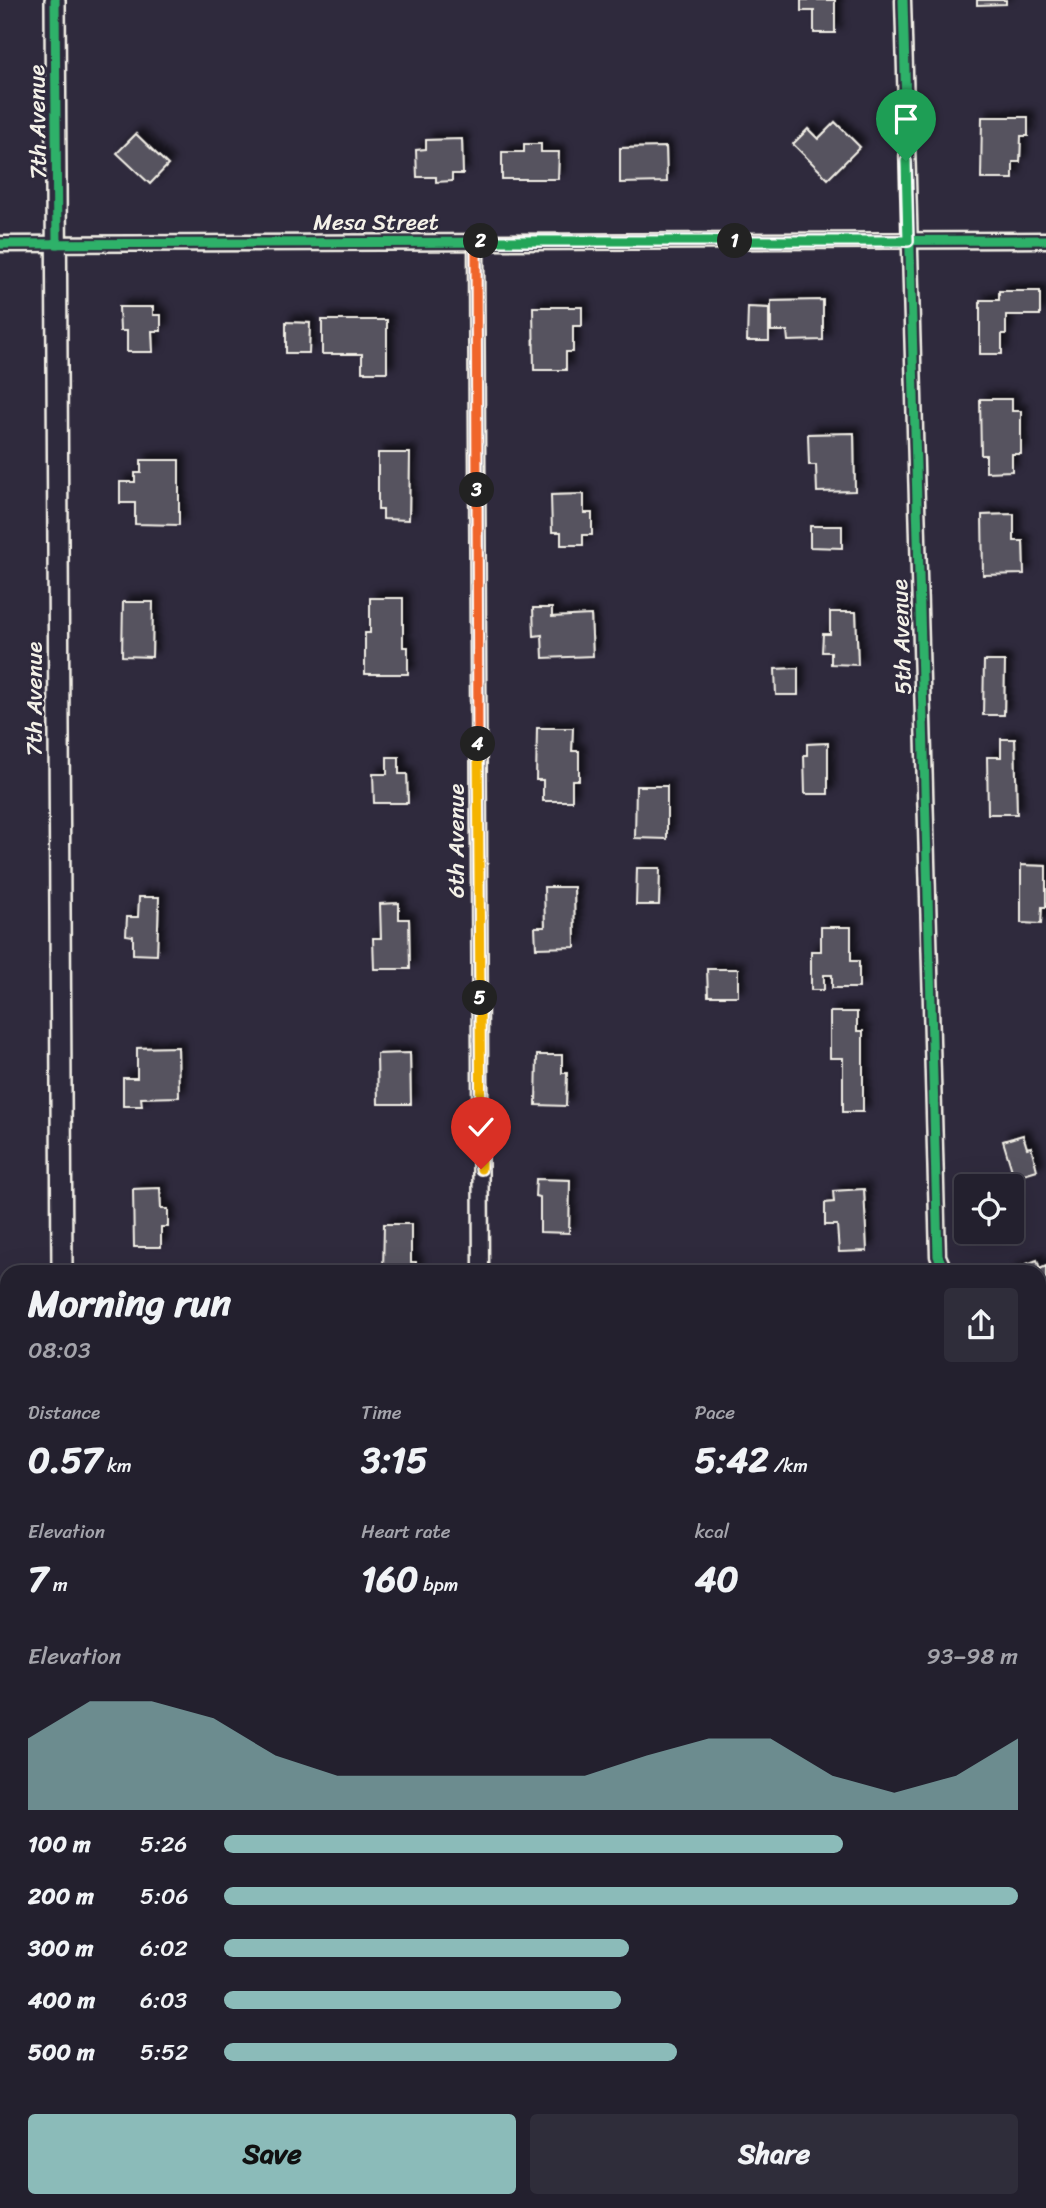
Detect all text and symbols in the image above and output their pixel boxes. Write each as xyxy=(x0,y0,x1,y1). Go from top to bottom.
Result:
street label: 7th Avenue xyxy=(16,64,59,180)
pin xyxy=(876,89,936,161)
icon: arrive xyxy=(887,100,925,138)
street label: Mesa Street xyxy=(313,202,439,243)
pin: 2 xyxy=(463,224,498,258)
text: 2 xyxy=(475,224,486,257)
pin: 1 xyxy=(718,224,752,258)
text: 1 xyxy=(730,224,739,257)
pin: 3 xyxy=(460,472,494,508)
text: 3 xyxy=(471,473,482,506)
street label: 5th Avenue xyxy=(879,579,924,695)
street label: 7th Avenue xyxy=(14,642,55,756)
pin: 4 xyxy=(461,726,496,762)
text: 4 xyxy=(472,727,483,760)
street label: 6th Avenue xyxy=(436,784,477,898)
pin: 5 xyxy=(462,981,498,1016)
text: 5 xyxy=(474,981,485,1014)
pin xyxy=(451,1097,511,1169)
icon: check xyxy=(462,1108,500,1146)
map controls xyxy=(954,1174,1024,1244)
button: locate xyxy=(954,1174,1024,1244)
text: Morning run xyxy=(28,1270,231,1337)
button: share xyxy=(944,1288,1018,1362)
text: 08:03 xyxy=(28,1330,91,1371)
text: Distance xyxy=(28,1396,100,1429)
text: Time xyxy=(361,1396,402,1429)
text: Pace xyxy=(695,1396,735,1429)
text: 0.57 xyxy=(28,1429,102,1491)
text: 3:15 xyxy=(361,1429,428,1491)
text: 5:42 xyxy=(695,1429,769,1491)
text: km xyxy=(102,1449,132,1482)
text: /km xyxy=(769,1449,808,1482)
text: Elevation xyxy=(28,1515,105,1548)
text: Heart rate xyxy=(361,1515,451,1548)
text: kcal xyxy=(695,1515,729,1548)
text: 7 xyxy=(28,1548,48,1610)
text: 160 xyxy=(361,1548,418,1610)
text: 40 xyxy=(695,1548,739,1610)
text: m xyxy=(48,1568,68,1601)
text: bpm xyxy=(418,1568,458,1601)
text: Elevation xyxy=(28,1636,121,1677)
text: 93–98 m xyxy=(927,1636,1018,1677)
text: 100 m xyxy=(28,1824,91,1865)
text: 5:26 xyxy=(140,1824,187,1865)
text: 200 m xyxy=(28,1876,94,1917)
text: 5:06 xyxy=(140,1876,189,1917)
text: 300 m xyxy=(28,1928,93,1969)
text: 6:02 xyxy=(140,1928,188,1969)
text: 400 m xyxy=(28,1980,95,2021)
text: 6:03 xyxy=(140,1980,187,2021)
text: 500 m xyxy=(28,2032,95,2073)
text: 5:52 xyxy=(140,2032,188,2073)
button: Save xyxy=(28,2114,516,2194)
button: Share xyxy=(530,2114,1018,2194)

